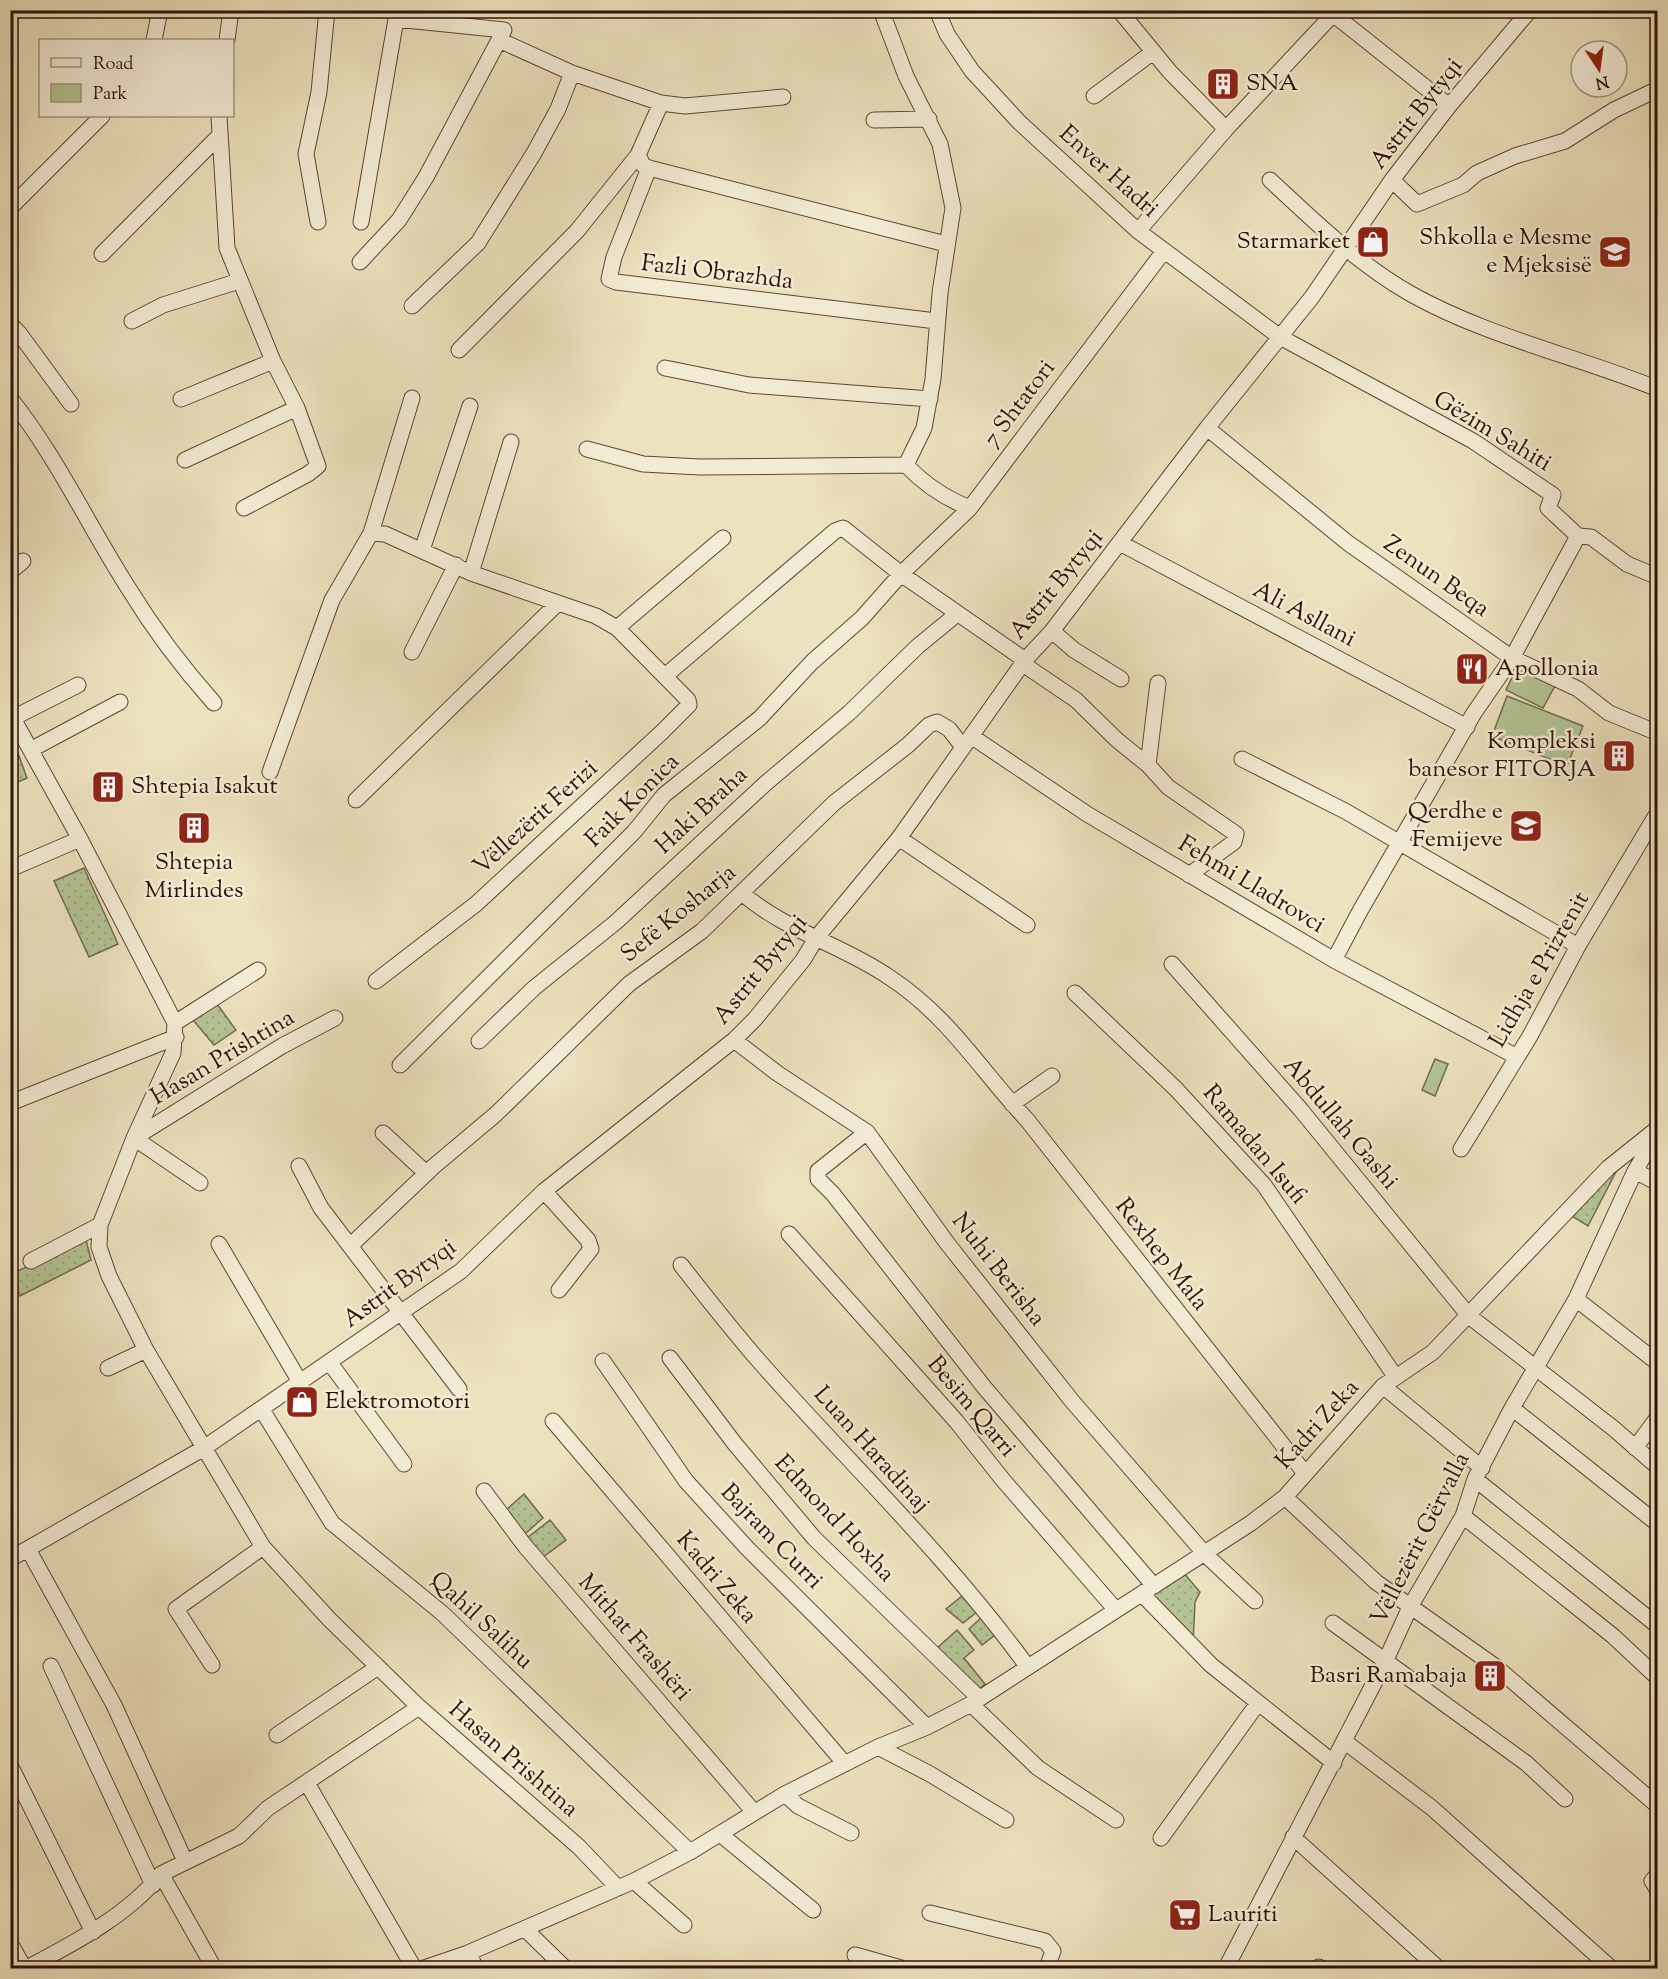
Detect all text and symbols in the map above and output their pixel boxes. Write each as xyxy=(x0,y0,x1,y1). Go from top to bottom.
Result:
legend xyxy=(39,39,234,117)
north arrow xyxy=(1569,39,1629,99)
street label: Astrit Bytyqi xyxy=(1363,51,1471,177)
text: Road xyxy=(93,52,133,78)
building icon: SNA xyxy=(1205,66,1241,102)
place label: SNA xyxy=(1246,67,1299,101)
text: N xyxy=(1593,69,1611,94)
text: Park xyxy=(93,82,128,108)
street label: Enver Hadri xyxy=(1051,118,1166,226)
place label: Shkolla e Mesme e Mjeksisë xyxy=(1419,221,1592,283)
shop icon: Starmarket xyxy=(1355,224,1391,260)
place label: Starmarket xyxy=(1236,225,1350,259)
school or university icon: Shkolla e Mesme e Mjeksisë xyxy=(1597,234,1633,270)
street label: Fazli Obrazhda xyxy=(639,247,795,299)
street label: 7 Shtatori xyxy=(976,353,1064,455)
street label: Gëzim Sahiti xyxy=(1426,383,1558,481)
street label: Astrit Bytyqi xyxy=(1002,522,1112,647)
street label: Zenun Beqa xyxy=(1376,528,1496,626)
street label: Ali Asllani xyxy=(1246,574,1362,656)
restaurant icon: Apollonia xyxy=(1454,651,1490,687)
place label: Apollonia xyxy=(1495,652,1599,686)
place label: Kompleksi banesor FITORJA xyxy=(1408,725,1597,787)
building icon: Kompleksi banesor FITORJA xyxy=(1601,738,1637,774)
street label: Faik Konica xyxy=(578,746,688,856)
street label: Vëllezërit Ferizi xyxy=(466,753,606,883)
street label: Haki Braha xyxy=(648,759,756,863)
building icon: Shtepia Isakut xyxy=(90,769,126,805)
place label: Shtepia Isakut xyxy=(131,770,278,804)
place label: Qerdhe e Femijeve xyxy=(1408,795,1503,857)
school or university icon: Qerdhe e Femijeve xyxy=(1508,808,1544,844)
building icon: Shtepia Mirlindes xyxy=(176,810,212,846)
street label: Fehmi Lladrovci xyxy=(1171,828,1331,942)
place label: Shtepia Mirlindes xyxy=(144,846,244,908)
street label: Sefë Kosharja xyxy=(614,857,744,971)
street label: Lidhja e Prizrenit xyxy=(1481,886,1599,1054)
street label: Astrit Bytyqi xyxy=(706,907,816,1032)
street label: Hasan Prishtina xyxy=(145,1002,301,1114)
street label: Abdullah Gashi xyxy=(1274,1050,1406,1198)
street label: Ramadan Isufi xyxy=(1194,1078,1314,1212)
street label: Rexhep Mala xyxy=(1106,1191,1216,1319)
street label: Nuhi Berisha xyxy=(943,1206,1053,1334)
street label: Astrit Bytyqi xyxy=(336,1231,464,1337)
street label: Besim Qarri xyxy=(918,1349,1024,1465)
street label: Kadri Zeka xyxy=(1268,1372,1368,1478)
street label: Luan Haradinaj xyxy=(805,1379,937,1521)
shop icon: Elektromotori xyxy=(284,1384,320,1420)
place label: Elektromotori xyxy=(325,1385,470,1419)
street label: Vëllezërit Gërvalla xyxy=(1363,1447,1479,1631)
street label: Edmond Hoxha xyxy=(766,1448,902,1590)
street label: Bajram Curri xyxy=(712,1477,830,1598)
street label: Kadri Zeka xyxy=(667,1525,765,1631)
street label: Qahil Salihu xyxy=(422,1564,540,1678)
street label: Mithat Frashëri xyxy=(569,1567,699,1709)
building icon: Basri Ramabaja xyxy=(1472,1658,1508,1694)
place label: Basri Ramabaja xyxy=(1310,1659,1467,1693)
street label: Hasan Prishtina xyxy=(441,1694,585,1826)
supermarket icon: Lauriti xyxy=(1167,1897,1203,1933)
place label: Lauriti xyxy=(1208,1898,1278,1932)

